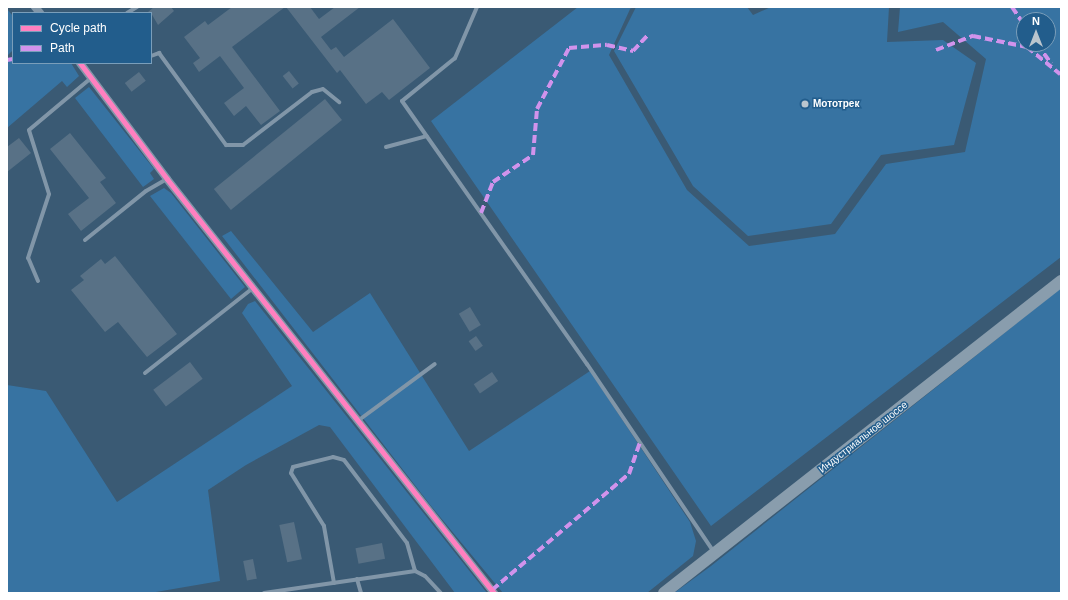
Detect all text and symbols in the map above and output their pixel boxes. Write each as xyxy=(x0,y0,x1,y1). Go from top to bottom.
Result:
legend xyxy=(12,12,152,64)
north arrow xyxy=(1016,12,1056,52)
text: N xyxy=(1032,15,1040,27)
text: Cycle path xyxy=(50,21,107,35)
text: Path xyxy=(50,41,75,55)
place label: Мототрек xyxy=(813,98,859,110)
marker: Мототрек xyxy=(800,99,810,109)
street label: Индустриальное шоссе xyxy=(816,399,910,475)

